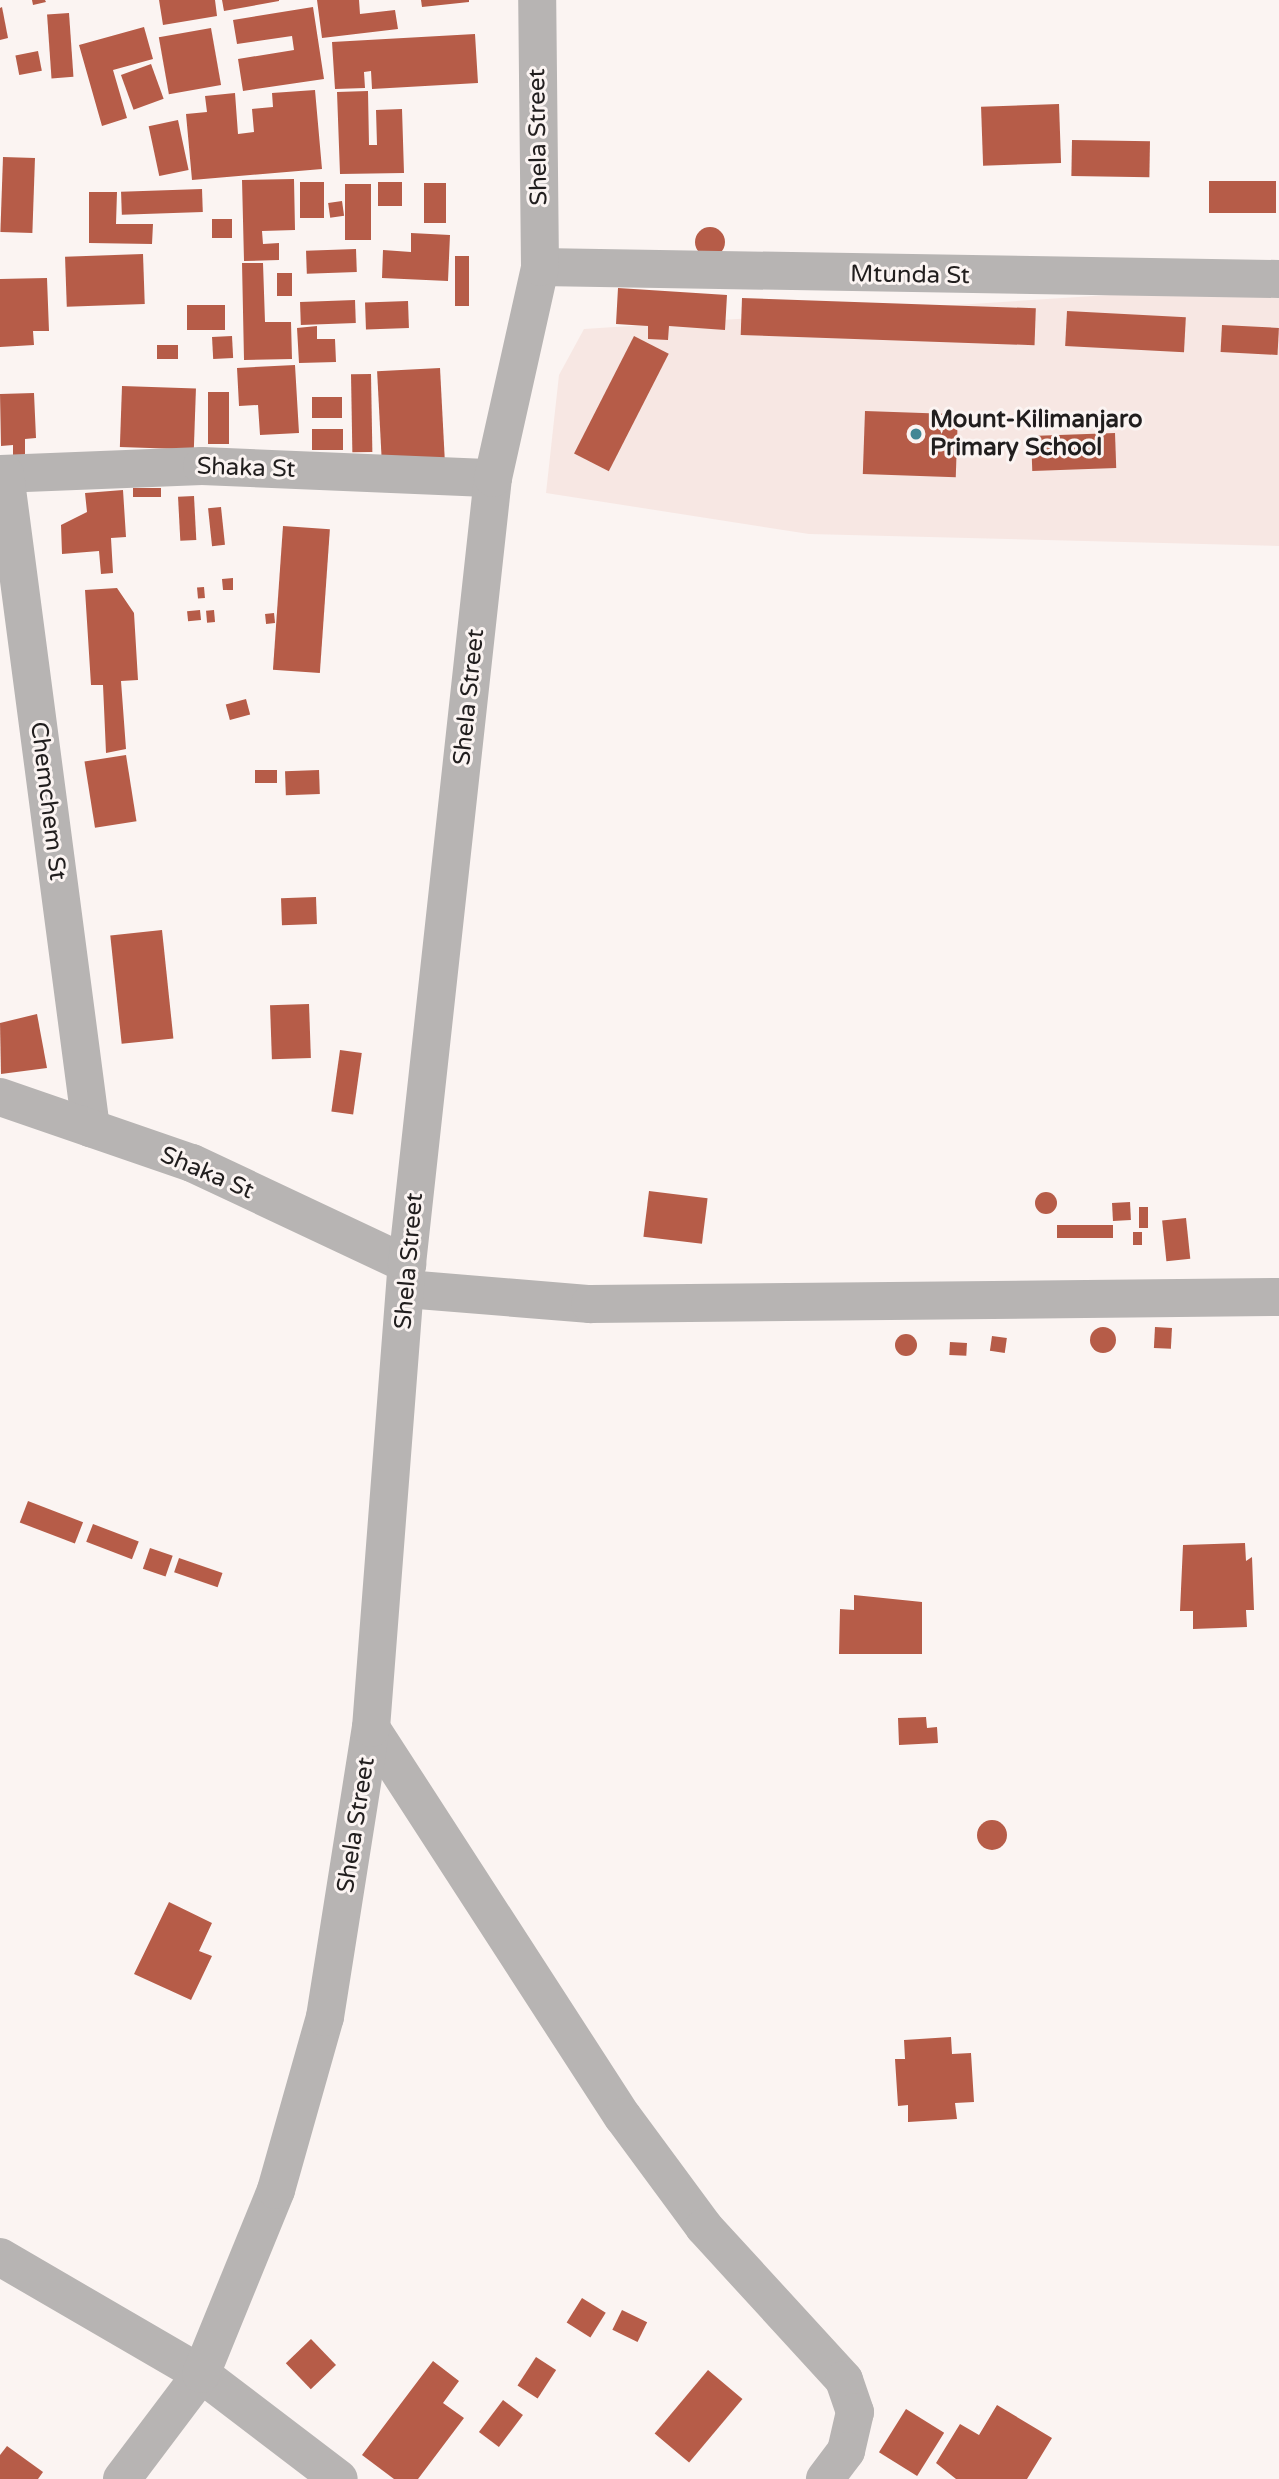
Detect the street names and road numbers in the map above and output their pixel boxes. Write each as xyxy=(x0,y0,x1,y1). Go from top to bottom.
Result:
street label: Shela Street xyxy=(522,68,554,206)
street label: Mtunda St xyxy=(850,260,970,290)
street label: Shaka St xyxy=(196,452,296,484)
street label: Shela Street xyxy=(448,627,490,767)
street label: Chemchem St xyxy=(24,720,72,882)
street label: Shaka St xyxy=(156,1140,258,1206)
street label: Shela Street xyxy=(389,1191,429,1331)
street label: Shela Street xyxy=(331,1755,381,1895)

